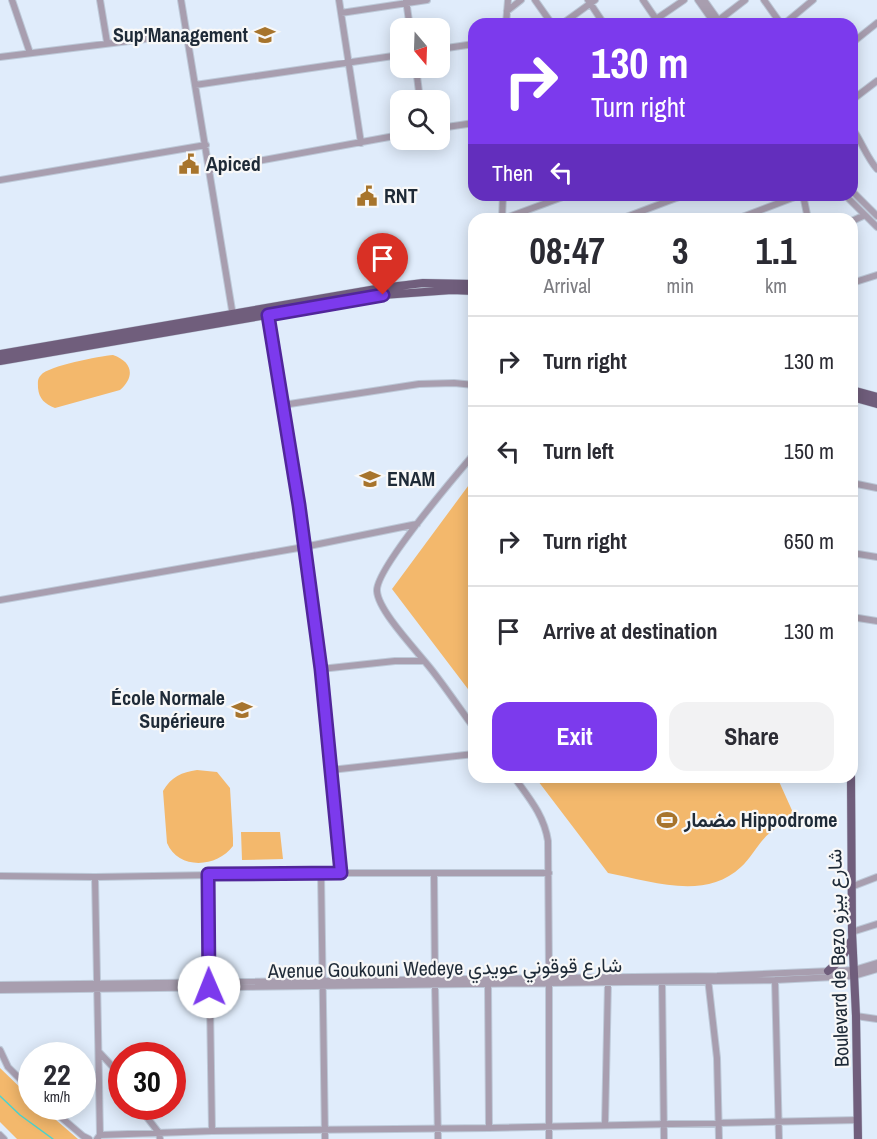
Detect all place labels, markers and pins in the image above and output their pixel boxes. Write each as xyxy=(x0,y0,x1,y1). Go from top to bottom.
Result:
place label: Sup'Management xyxy=(113,21,249,48)
school or university icon: Sup'Management xyxy=(253,23,277,47)
place label: Apiced xyxy=(206,150,261,177)
public building icon: Apiced xyxy=(177,152,201,176)
place label: RNT xyxy=(384,182,418,209)
public building icon: RNT xyxy=(355,184,379,208)
pin xyxy=(357,233,408,295)
place label: ENAM xyxy=(387,465,435,492)
school or university icon: ENAM xyxy=(358,467,382,491)
place label: École Normale Supérieure xyxy=(111,684,225,734)
school or university icon: École Normale Supérieure xyxy=(230,698,254,722)
place label: مضمار Hippodrome xyxy=(683,806,837,833)
sports icon: مضمار Hippodrome xyxy=(655,808,679,832)

